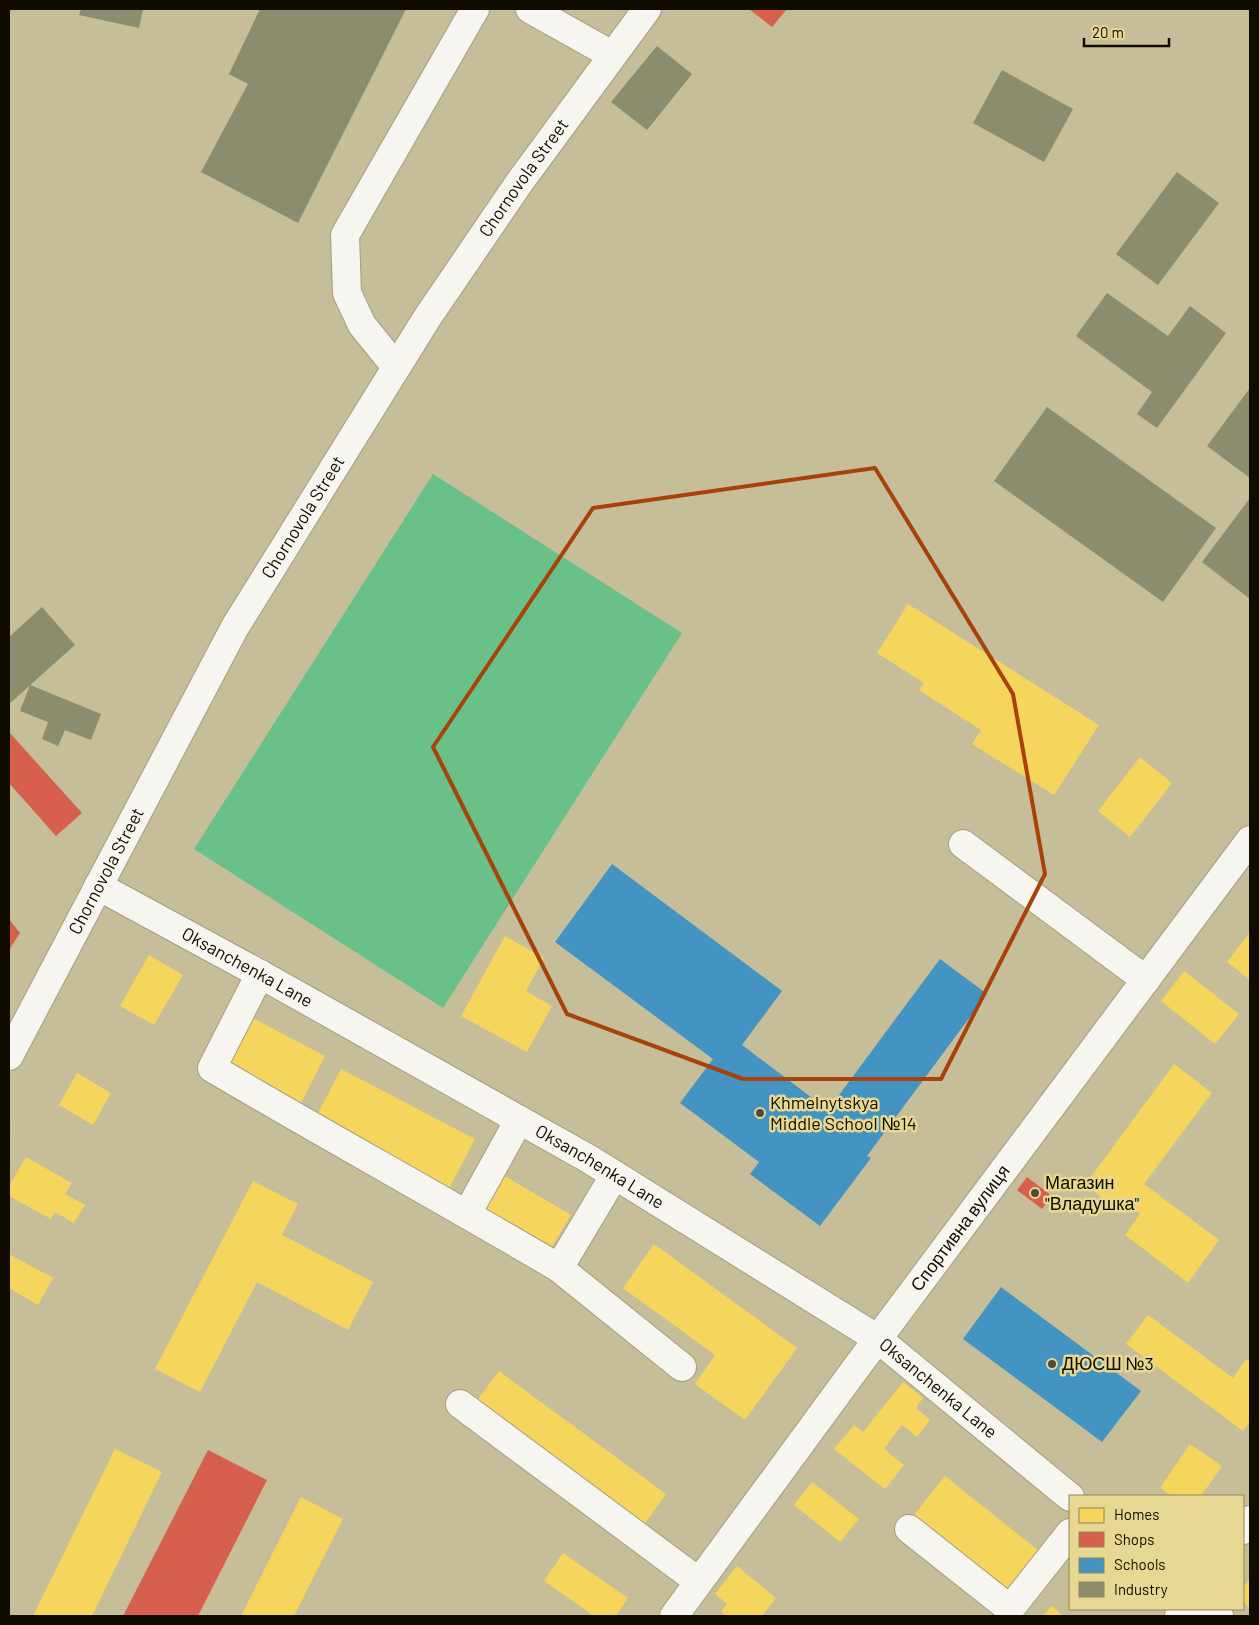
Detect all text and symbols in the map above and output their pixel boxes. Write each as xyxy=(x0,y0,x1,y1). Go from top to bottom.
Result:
scale bar xyxy=(1084,15,1169,47)
text: 20 m xyxy=(1092,23,1124,41)
street label: Chornovola Street xyxy=(474,114,573,241)
street label: Chornovola Street xyxy=(256,451,349,582)
street label: Chornovola Street xyxy=(63,804,148,938)
street label: Oksanchenka Lane xyxy=(178,922,317,1011)
place label: Khmelnytskya Middle School №14 xyxy=(770,1091,917,1134)
marker: Khmelnytskya Middle School №14 xyxy=(754,1107,766,1119)
street label: Oksanchenka Lane xyxy=(532,1119,669,1213)
street label: Спортивна вулиця xyxy=(905,1160,1014,1295)
place label: Магазин "Владушка" xyxy=(1045,1171,1139,1214)
marker: Магазин "Владушка" xyxy=(1029,1187,1041,1199)
street label: Oksanchenka Lane xyxy=(875,1333,1002,1443)
place label: ДЮСШ №3 xyxy=(1062,1352,1154,1374)
marker: ДЮСШ №3 xyxy=(1046,1358,1058,1370)
legend xyxy=(1069,1495,1244,1610)
text: Homes xyxy=(1114,1505,1159,1523)
text: Shops xyxy=(1114,1530,1154,1548)
text: Schools xyxy=(1114,1555,1166,1573)
text: Industry xyxy=(1114,1580,1168,1598)

